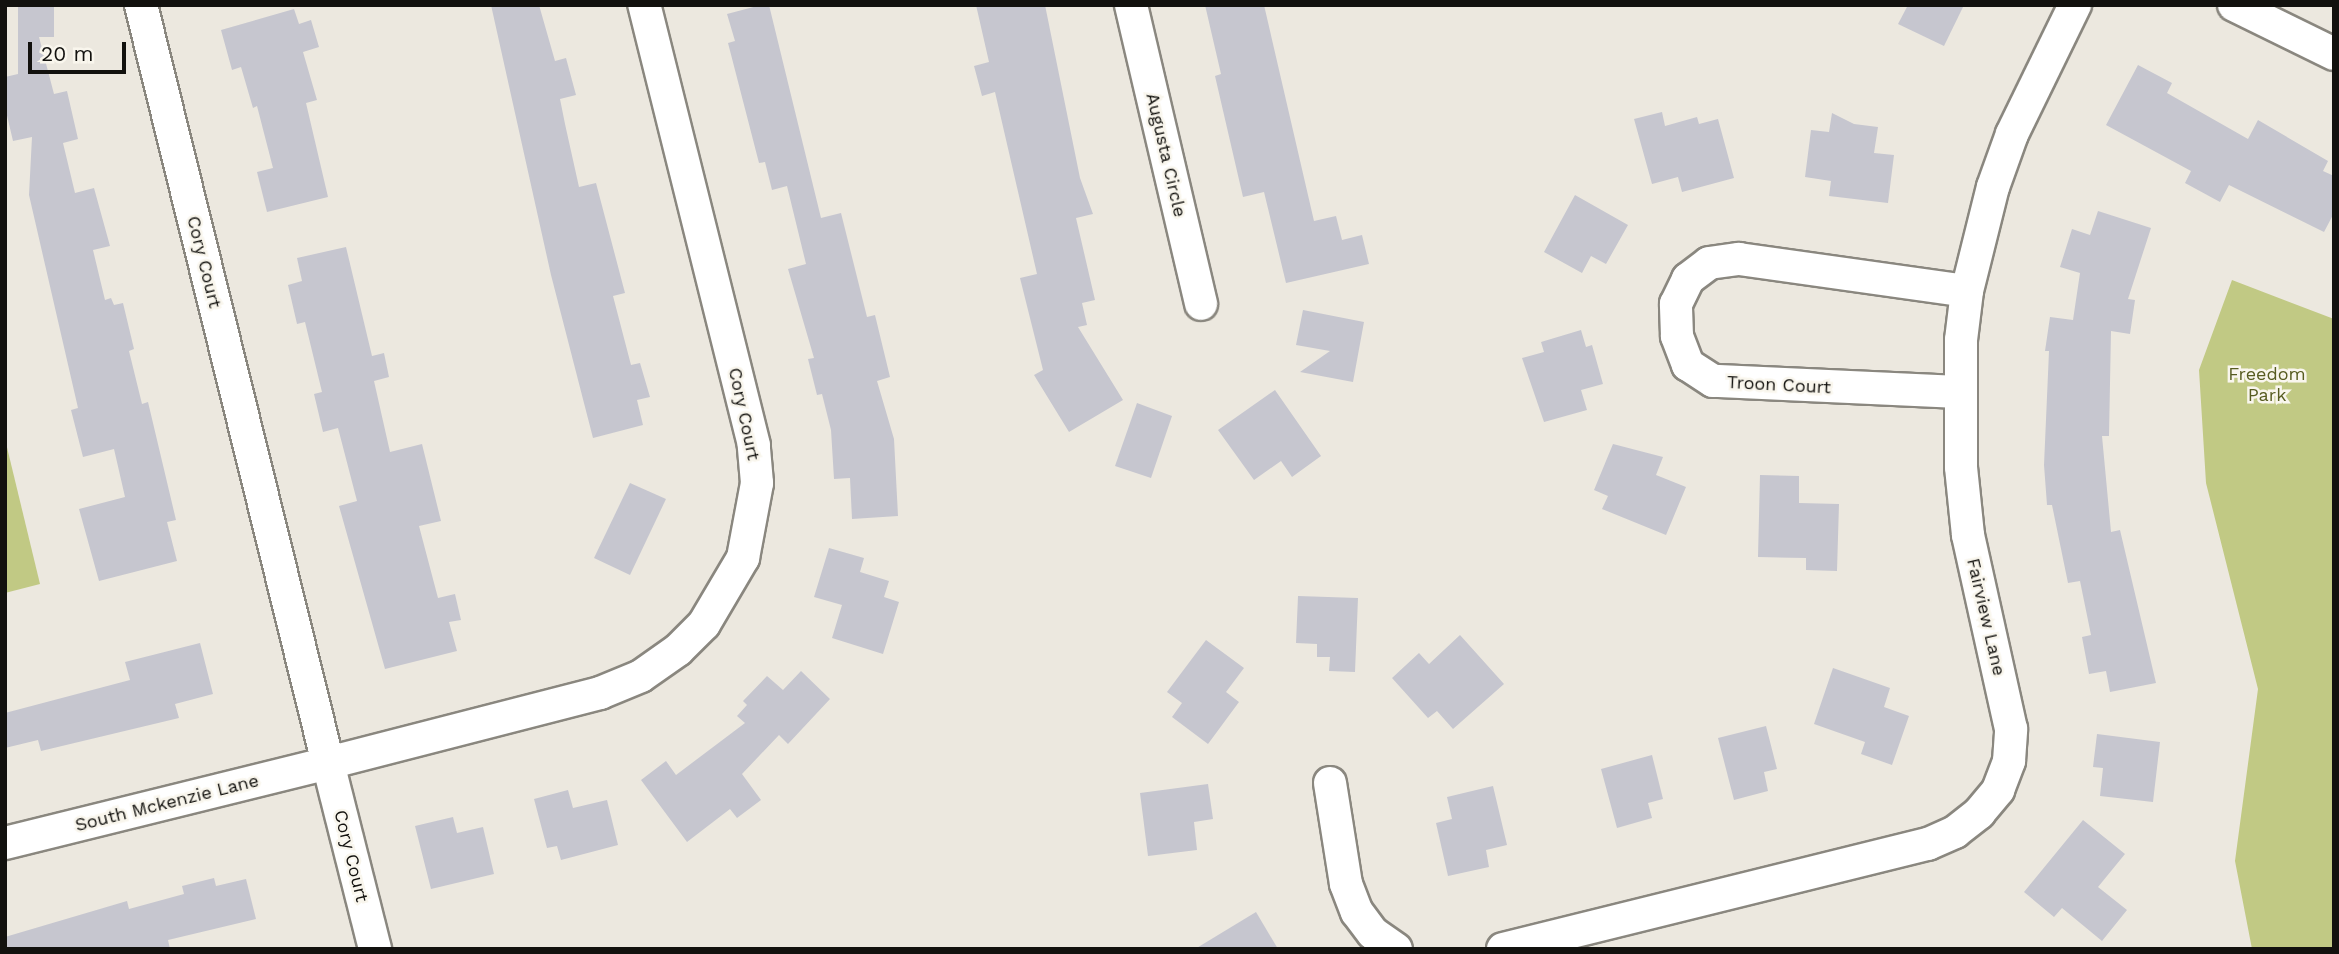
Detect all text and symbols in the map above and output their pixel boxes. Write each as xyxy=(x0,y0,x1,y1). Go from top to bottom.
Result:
scale bar xyxy=(32,28,130,72)
text: 20 m xyxy=(41,41,93,66)
street label: Augusta Circle xyxy=(1141,91,1191,219)
street label: Cory Court xyxy=(182,214,226,310)
park label: Freedom Park xyxy=(2228,364,2306,406)
street label: Cory Court xyxy=(724,366,764,462)
street label: Troon Court xyxy=(1726,371,1832,399)
street label: Fairview Lane xyxy=(1962,556,2010,678)
street label: South Mckenzie Lane xyxy=(73,770,261,836)
street label: Cory Court xyxy=(329,808,373,904)

